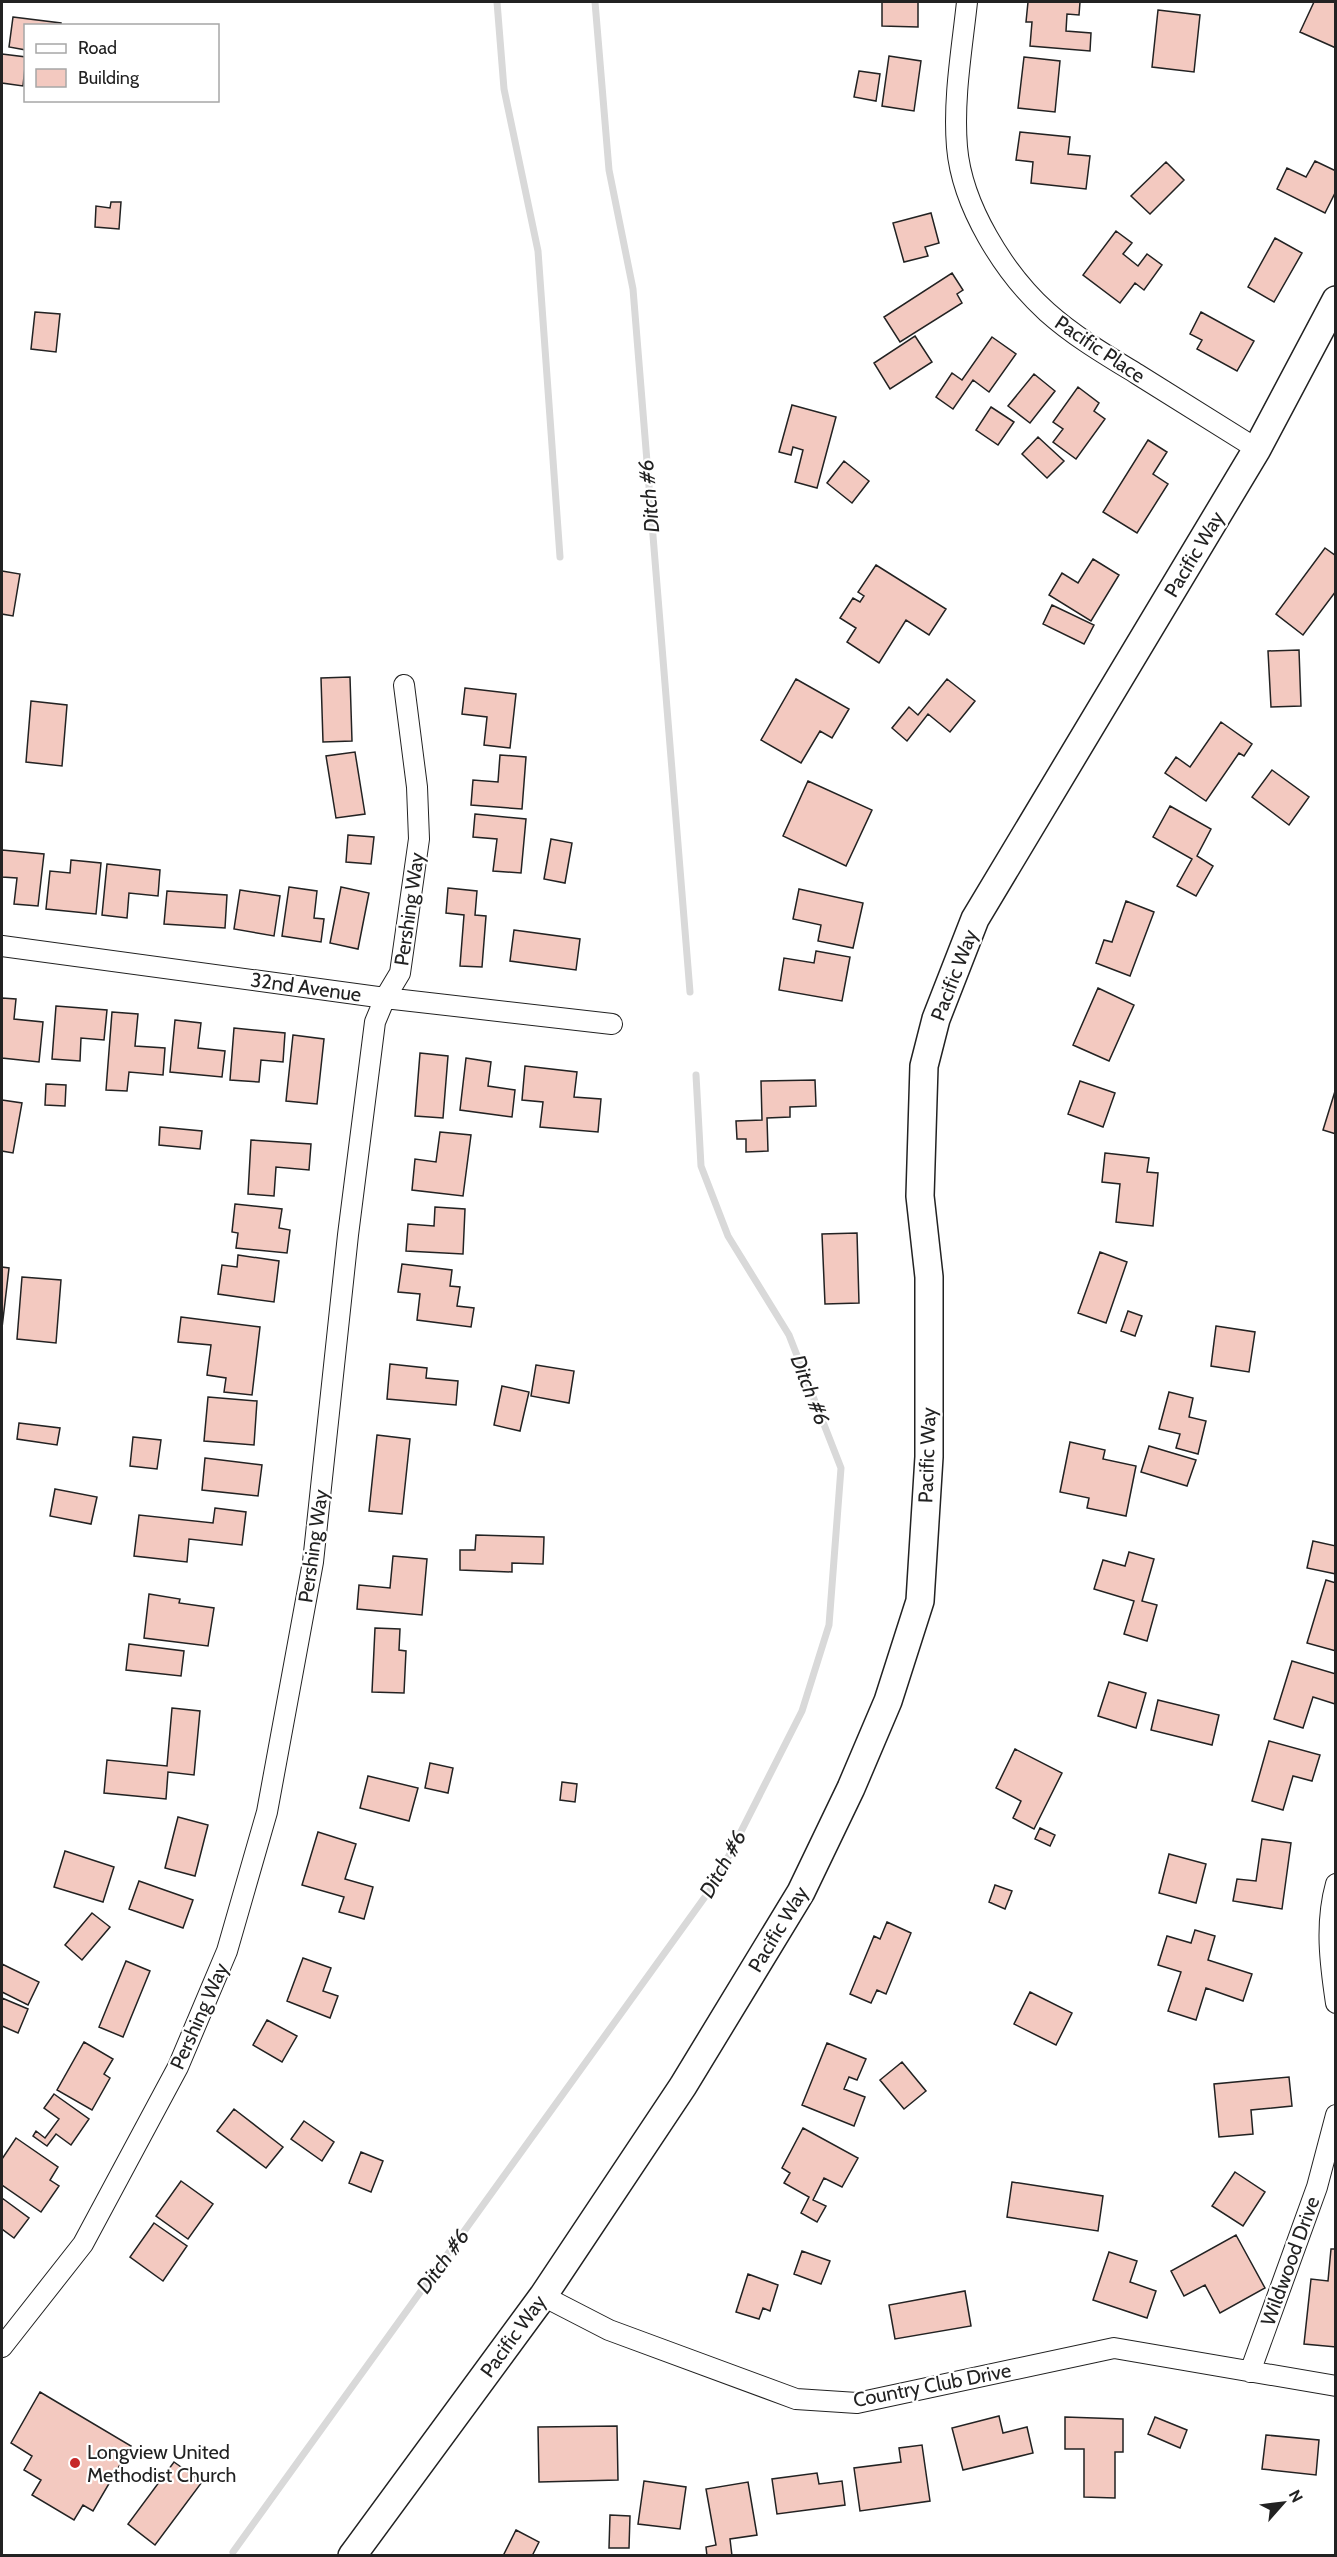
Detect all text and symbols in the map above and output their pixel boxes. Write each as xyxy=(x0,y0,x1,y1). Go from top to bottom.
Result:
legend xyxy=(24,24,219,102)
text: Road xyxy=(78,37,117,59)
text: Building xyxy=(78,67,140,89)
street label: Pacific Place xyxy=(1050,310,1150,388)
water label: Ditch #6 xyxy=(633,458,664,534)
street label: Pacific Way xyxy=(1159,507,1229,601)
street label: Pershing Way xyxy=(389,851,429,967)
street label: Pacific Way xyxy=(926,926,982,1024)
street label: 32nd Avenue xyxy=(249,967,363,1007)
water label: Ditch #6 xyxy=(786,1351,835,1429)
street label: Pacific Way xyxy=(913,1407,941,1503)
street label: Pershing Way xyxy=(293,1488,333,1604)
water label: Ditch #6 xyxy=(694,1826,751,1902)
street label: Pacific Way xyxy=(743,1882,813,1976)
street label: Pershing Way xyxy=(165,1959,233,2073)
street label: Wildwood Drive xyxy=(1256,2193,1324,2329)
water label: Ditch #6 xyxy=(411,2224,474,2298)
street label: Pacific Way xyxy=(475,2290,551,2382)
street label: Country Club Drive xyxy=(851,2358,1013,2412)
place label: Longview United Methodist Church xyxy=(87,2440,236,2487)
marker: Longview United Methodist Church xyxy=(68,2456,82,2470)
north arrow xyxy=(1253,2473,1313,2533)
text: N xyxy=(1285,2487,1307,2506)

